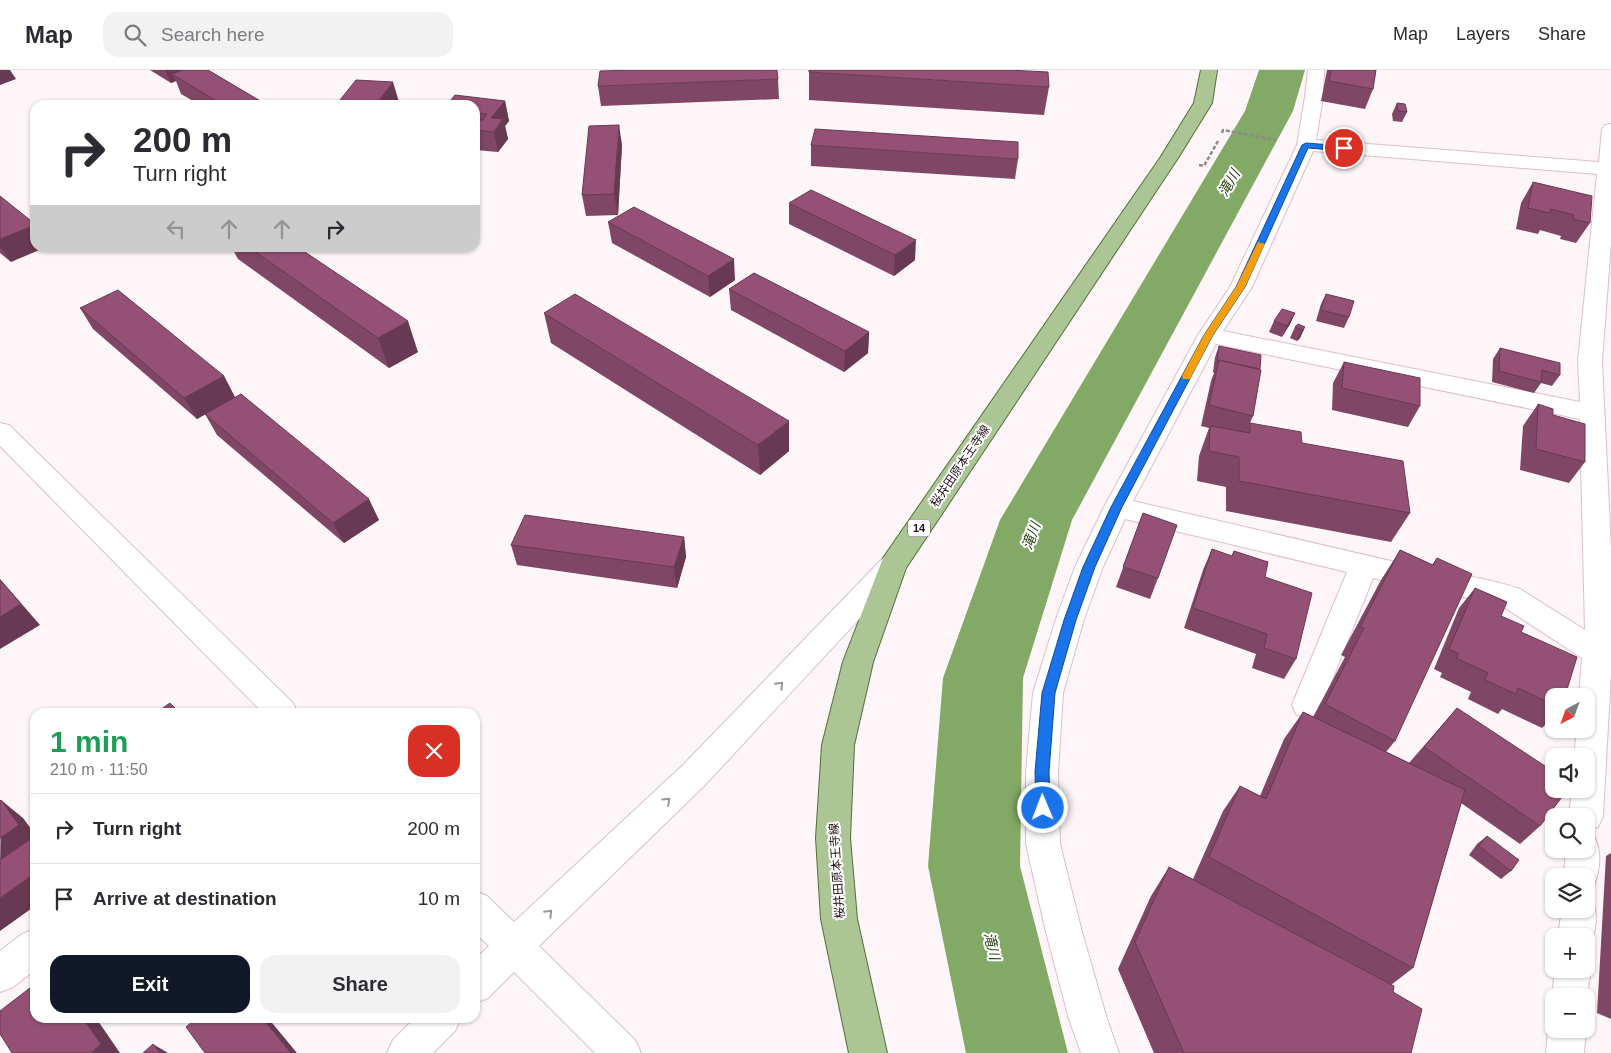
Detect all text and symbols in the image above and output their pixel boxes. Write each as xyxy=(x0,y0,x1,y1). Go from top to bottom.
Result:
search box xyxy=(103,12,453,57)
text: Map xyxy=(25,21,73,48)
icon: search xyxy=(121,21,149,49)
text: Search here xyxy=(161,24,265,45)
text: Map xyxy=(1393,24,1428,44)
text: Layers xyxy=(1456,24,1510,44)
text: Share xyxy=(1538,24,1586,44)
icon: right xyxy=(50,120,115,185)
text: 200 m xyxy=(133,120,232,159)
pin xyxy=(1323,127,1365,169)
icon: arrive xyxy=(1330,134,1358,162)
text: Turn right xyxy=(133,161,226,186)
water label: 滝川 xyxy=(1215,165,1244,199)
icon: left xyxy=(162,215,190,243)
icon: ahead xyxy=(215,215,243,243)
icon: ahead xyxy=(268,215,296,243)
icon: right xyxy=(321,215,349,243)
street label: 桜井田原本王寺線 xyxy=(927,422,993,510)
water label: 滝川 xyxy=(1019,518,1044,552)
road number: 14 xyxy=(908,519,930,536)
one-way arrow xyxy=(774,681,783,690)
north arrow xyxy=(1545,688,1595,738)
map controls xyxy=(1545,688,1595,1038)
text: 1 min xyxy=(50,725,128,758)
button: close xyxy=(408,725,460,777)
button: sound xyxy=(1545,748,1595,798)
text: 210 m · 11:50 xyxy=(50,761,148,778)
position arrow xyxy=(1016,781,1068,833)
one-way arrow xyxy=(661,798,670,807)
button: search xyxy=(1545,808,1595,858)
icon: right xyxy=(50,815,78,843)
text: Turn right xyxy=(93,818,181,839)
text: 200 m xyxy=(407,818,460,839)
street label: 桜井田原本王寺線 xyxy=(827,823,847,919)
button: layers xyxy=(1545,868,1595,918)
icon: arrive xyxy=(50,885,78,913)
text: Arrive at destination xyxy=(93,888,277,909)
text: 10 m xyxy=(418,888,460,909)
one-way arrow xyxy=(543,910,552,919)
button: + xyxy=(1545,928,1595,978)
water label: 滝川 xyxy=(981,931,1003,963)
button: Exit xyxy=(50,955,250,1013)
button: Share xyxy=(260,955,460,1013)
button: − xyxy=(1545,988,1595,1038)

